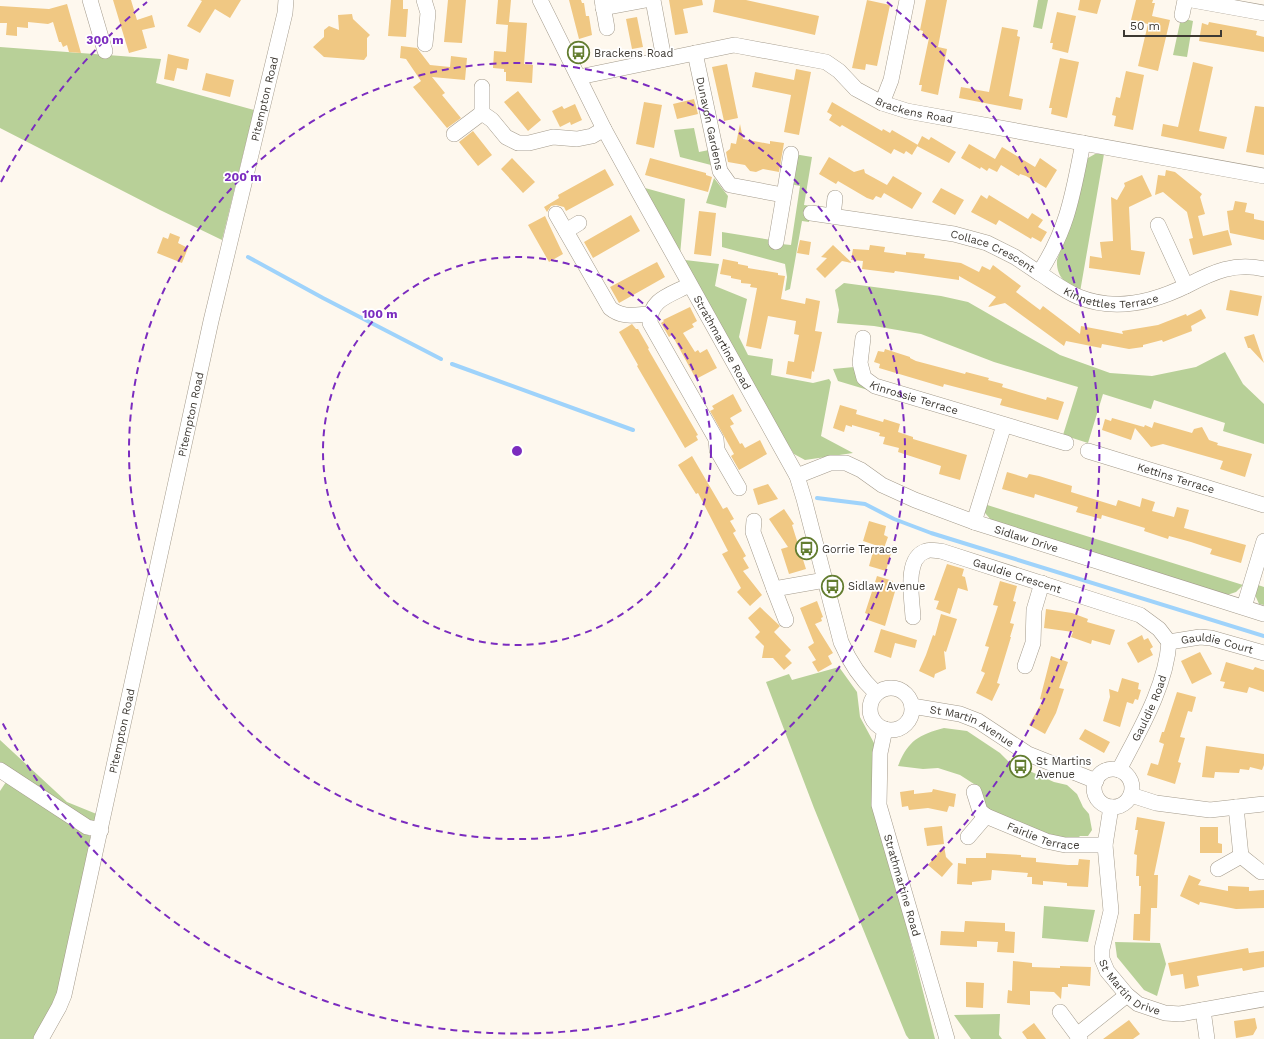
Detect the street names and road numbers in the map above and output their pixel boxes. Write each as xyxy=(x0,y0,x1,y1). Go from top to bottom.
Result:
street label: Pitempton Road xyxy=(248,55,281,143)
street label: Dunavon Gardens xyxy=(693,76,726,172)
street label: Brackens Road xyxy=(873,95,954,126)
street label: Collace Crescent xyxy=(949,227,1037,276)
street label: Kinnettles Terrace xyxy=(1061,285,1160,311)
street label: Strathmartine Road xyxy=(691,293,753,392)
street label: Pitempton Road xyxy=(176,371,207,458)
street label: Kinrossie Terrace xyxy=(867,378,960,417)
street label: Kettins Terrace xyxy=(1136,461,1216,496)
street label: Sidlaw Drive xyxy=(993,523,1060,555)
street label: Gauldie Crescent xyxy=(971,556,1063,596)
street label: Gauldie Court xyxy=(1180,631,1255,657)
street label: Gauldie Road xyxy=(1129,673,1170,744)
street label: Pitempton Road xyxy=(107,687,138,775)
street label: St Martin Avenue xyxy=(929,703,1016,750)
street label: Fairlie Terrace xyxy=(1005,820,1080,852)
street label: Strathmartine Road xyxy=(881,833,923,938)
street label: St Martin Drive xyxy=(1096,957,1162,1018)

